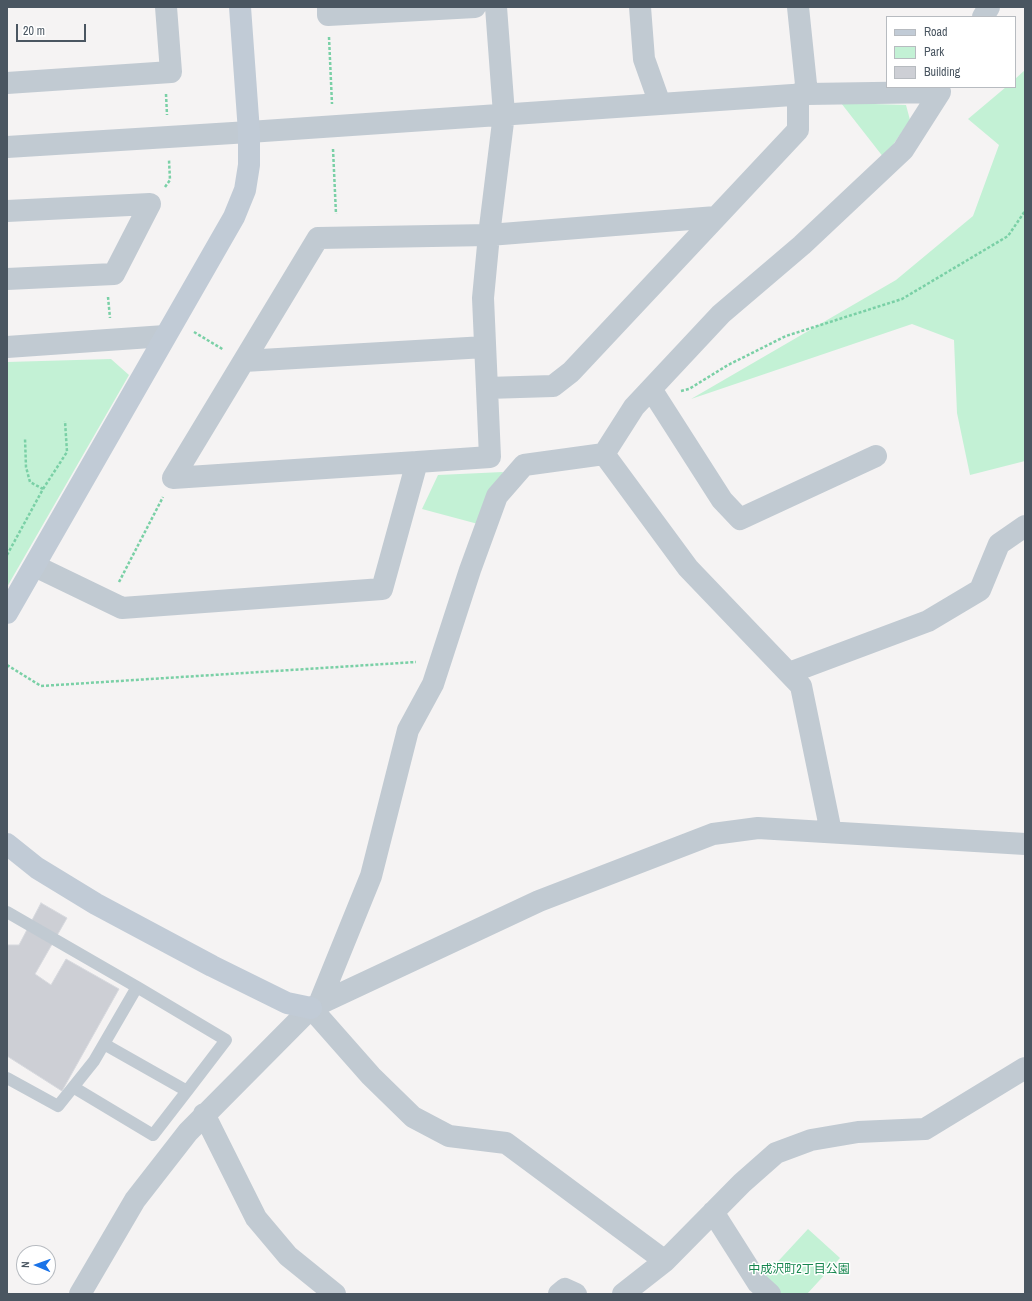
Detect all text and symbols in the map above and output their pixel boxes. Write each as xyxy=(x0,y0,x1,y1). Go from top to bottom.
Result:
scale bar xyxy=(18,16,88,42)
legend xyxy=(886,16,1016,88)
text: 20 m xyxy=(23,23,45,39)
text: Road xyxy=(924,24,948,40)
text: Park xyxy=(924,44,944,60)
text: Building xyxy=(924,64,960,80)
north arrow xyxy=(16,1245,56,1285)
text: N xyxy=(18,1261,32,1268)
park label: 中成沢町2丁目公園 xyxy=(748,1263,850,1277)

